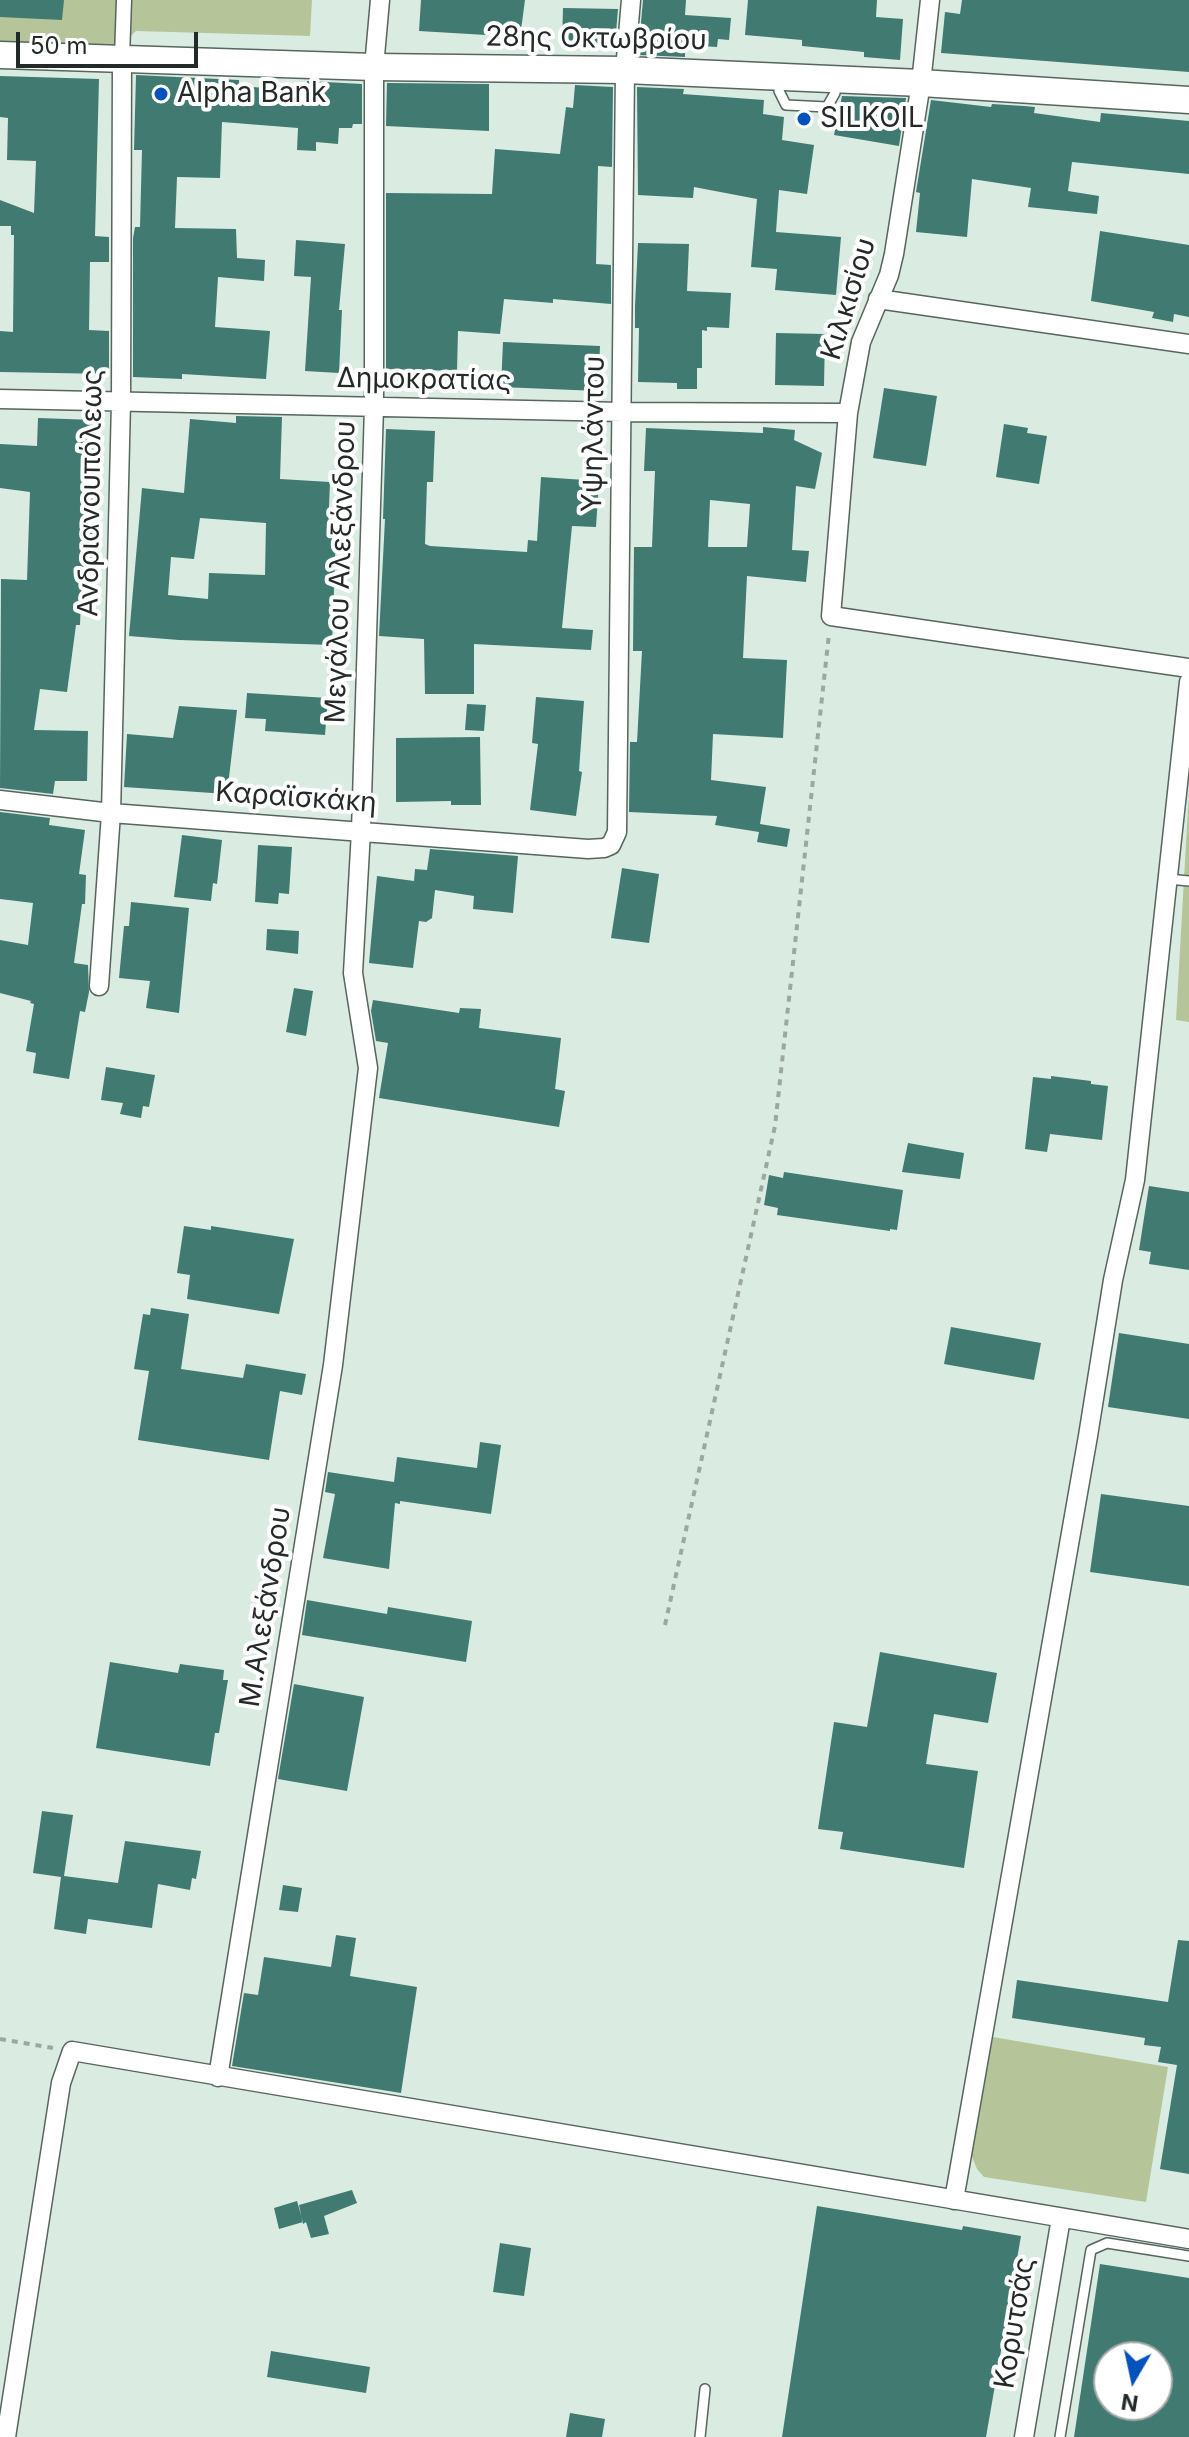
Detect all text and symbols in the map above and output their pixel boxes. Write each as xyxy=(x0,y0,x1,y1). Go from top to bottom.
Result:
scale bar xyxy=(20,16,202,66)
street label: 28ης Οκτωβρίου xyxy=(485,20,707,58)
text: 50 m xyxy=(30,31,88,60)
place label: Alpha Bank xyxy=(177,77,326,111)
marker: Alpha Bank xyxy=(152,85,170,103)
place label: SILKOIL xyxy=(820,102,924,136)
marker: SILKOIL xyxy=(795,110,813,128)
street label: Κιλκισίου xyxy=(815,234,883,364)
street label: Υψηλάντου xyxy=(576,355,612,513)
street label: Δημοκρατίας xyxy=(336,362,512,398)
street label: Ανδριανουπόλεως xyxy=(72,369,110,617)
street label: Μεγάλου Αλεξάνδρου xyxy=(319,420,363,724)
street label: Καραϊσκάκη xyxy=(214,776,378,820)
street label: Μ.Αλεξάνδρου xyxy=(234,1504,298,1710)
street label: Κορυτσάς xyxy=(988,2255,1042,2391)
north arrow xyxy=(1093,2341,1173,2421)
text: N xyxy=(1119,2389,1140,2417)

